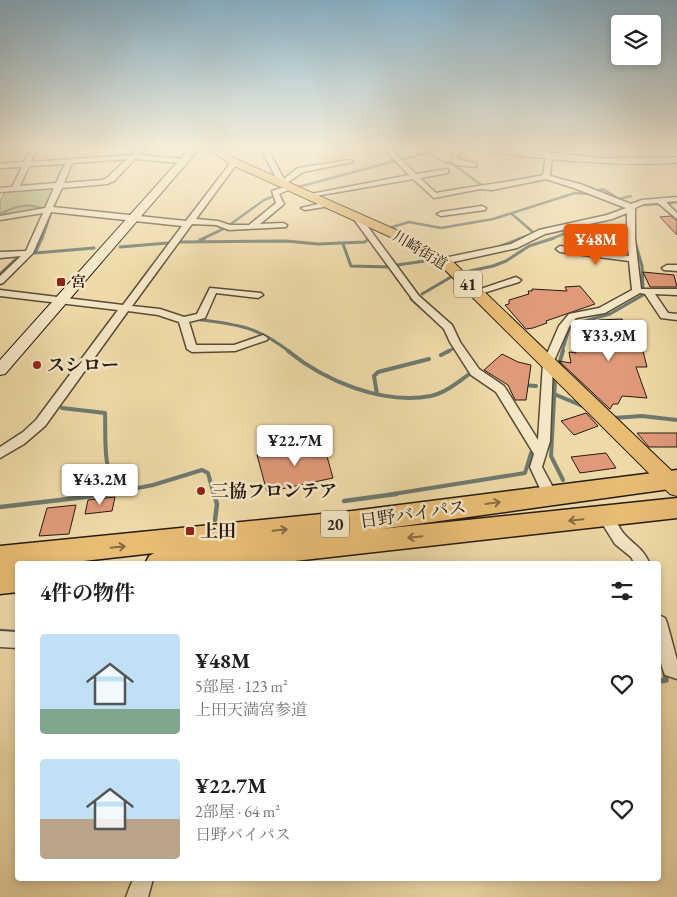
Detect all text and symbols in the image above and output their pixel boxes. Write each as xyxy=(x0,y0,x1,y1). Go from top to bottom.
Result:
map controls xyxy=(611,15,661,65)
button: layers xyxy=(611,15,661,65)
pin: ¥48M xyxy=(566,224,626,266)
street label: 川崎街道 xyxy=(390,226,451,273)
text: ¥48M xyxy=(575,229,617,250)
road number: 41 xyxy=(454,270,482,298)
place label: 宮 xyxy=(71,272,86,291)
marker: 宮 xyxy=(55,276,67,288)
pin: ¥33.9M xyxy=(568,320,650,362)
text: ¥33.9M xyxy=(582,325,636,346)
place label: スシロー xyxy=(47,353,119,376)
marker: スシロー xyxy=(31,359,43,371)
pin: ¥22.7M xyxy=(254,424,336,467)
text: ¥22.7M xyxy=(268,430,322,451)
pin: ¥43.2M xyxy=(59,464,141,506)
text: ¥43.2M xyxy=(73,469,127,490)
place label: 三協フロンテア xyxy=(211,479,337,502)
marker: 三協フロンテア xyxy=(195,485,207,497)
street label: 日野バイパス xyxy=(358,495,468,532)
one-way arrow xyxy=(485,498,501,508)
road number: 20 xyxy=(321,510,349,538)
one-way arrow xyxy=(569,515,585,525)
place label: 上田 xyxy=(200,519,236,542)
marker: 上田 xyxy=(184,525,196,537)
one-way arrow xyxy=(272,525,288,535)
one-way arrow xyxy=(407,532,423,542)
one-way arrow xyxy=(110,542,126,552)
icon: filters xyxy=(608,577,636,605)
text: 4件の物件 xyxy=(40,579,135,606)
text: ¥48M xyxy=(195,647,250,674)
icon: home xyxy=(80,654,140,714)
icon: heart xyxy=(608,670,636,698)
text: 5部屋 · 123 m² xyxy=(195,676,288,697)
text: 上田天満宮参道 xyxy=(195,699,307,720)
text: ¥22.7M xyxy=(195,772,266,799)
icon: home xyxy=(80,779,140,839)
icon: heart xyxy=(608,795,636,823)
text: 2部屋 · 64 m² xyxy=(195,801,280,822)
text: 日野バイパス xyxy=(195,824,291,845)

